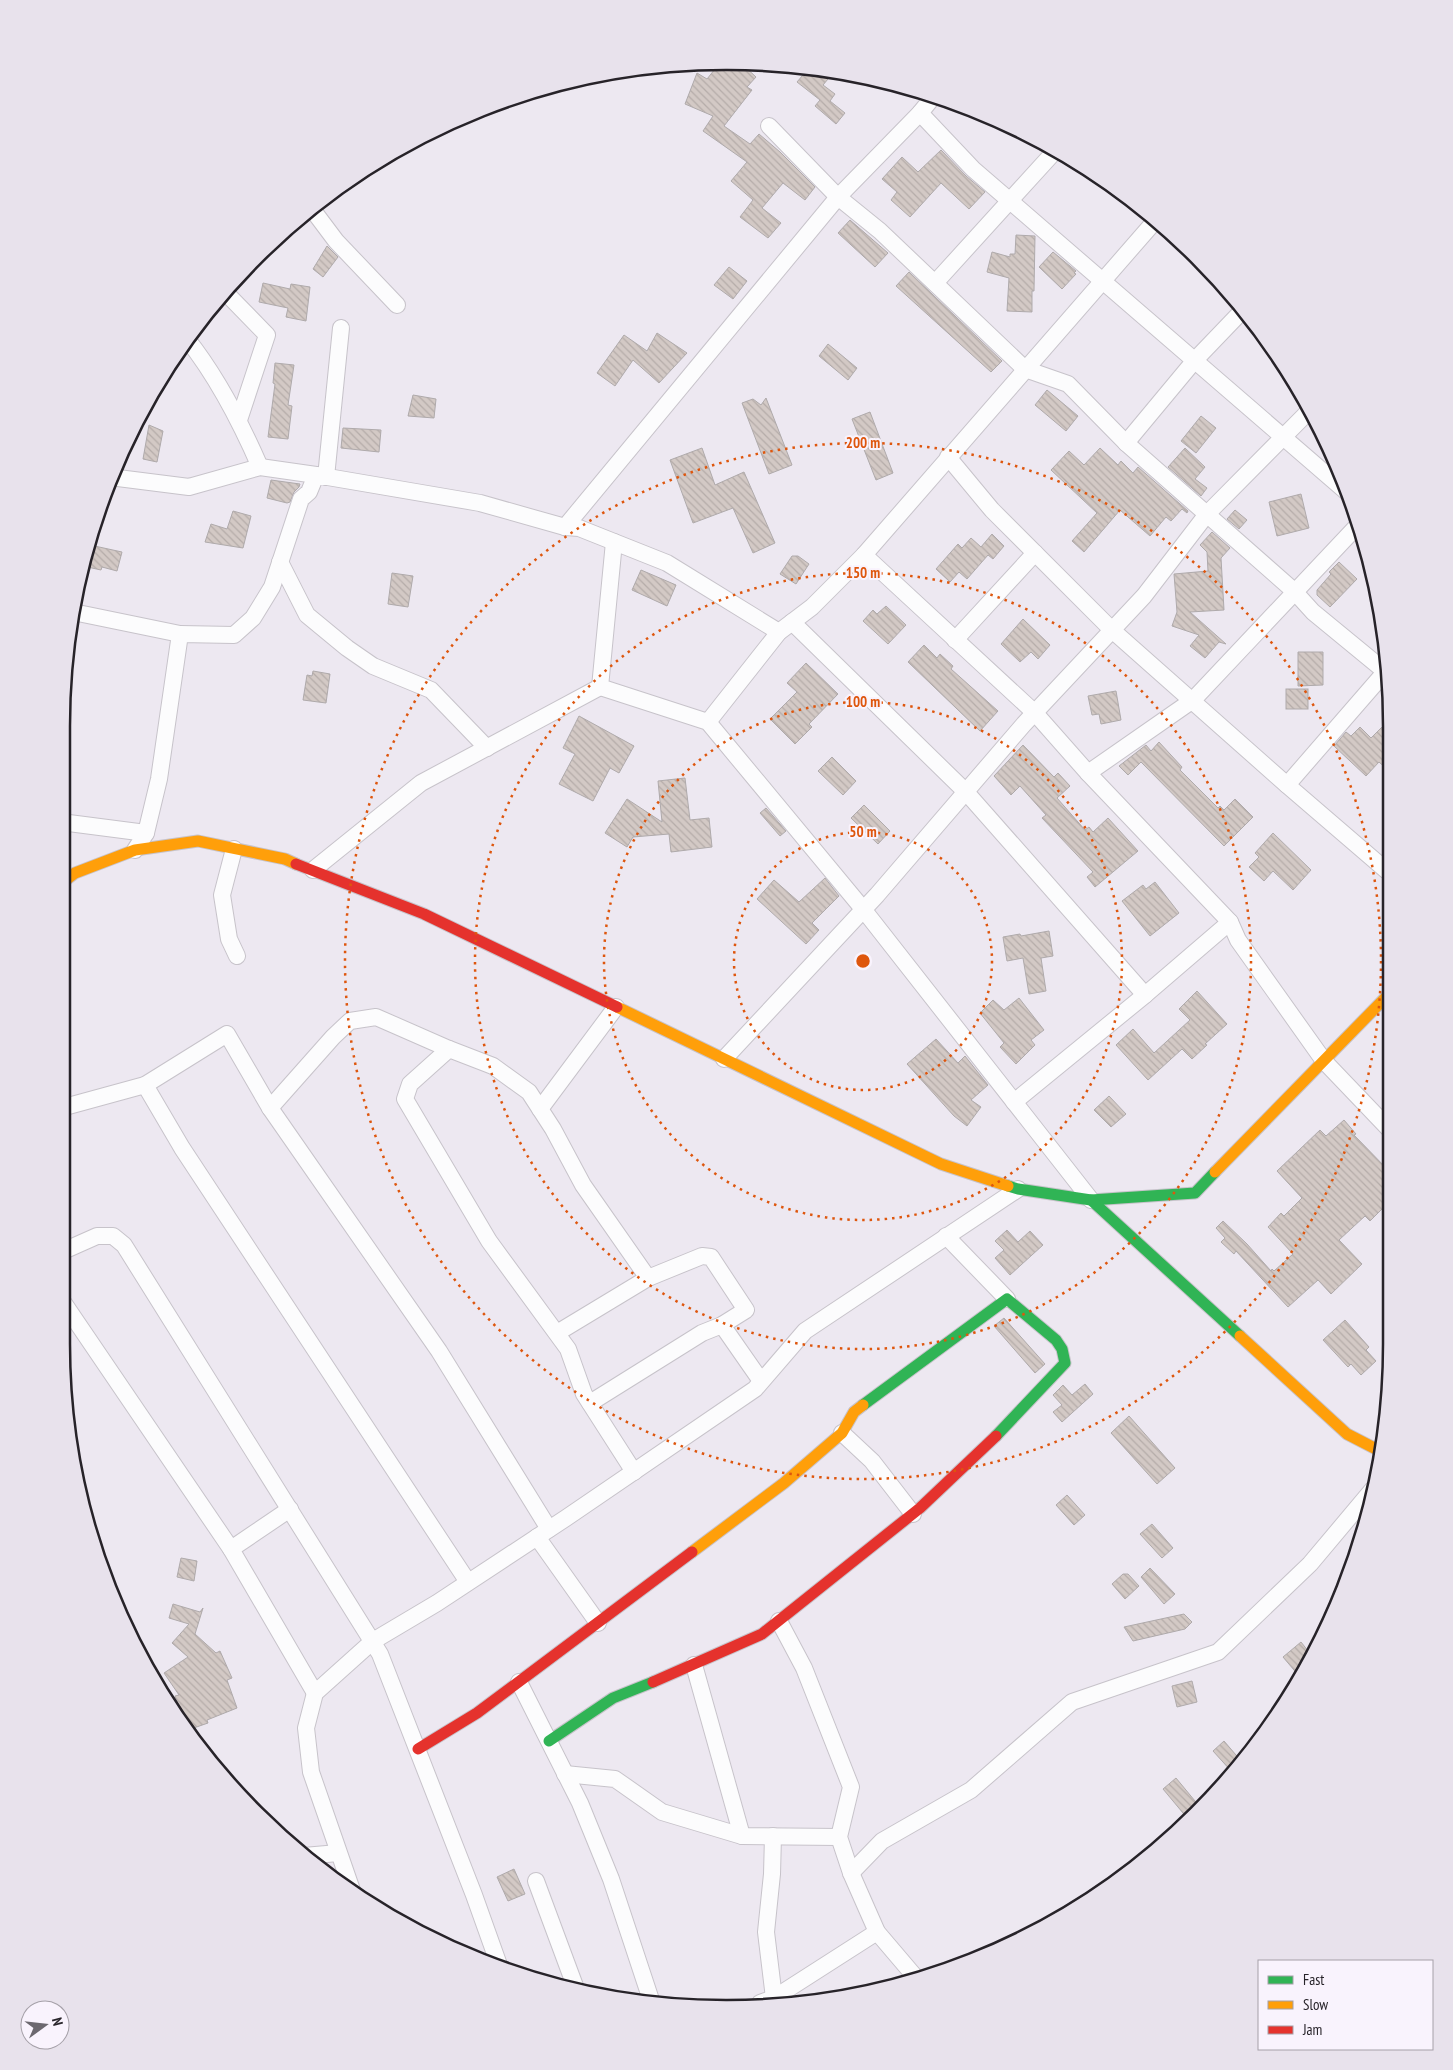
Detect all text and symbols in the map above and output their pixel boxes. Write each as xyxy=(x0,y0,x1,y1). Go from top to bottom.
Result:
text: 200 m xyxy=(846,433,880,452)
text: 150 m xyxy=(846,563,880,582)
text: 100 m xyxy=(846,692,880,711)
text: 50 m xyxy=(849,822,877,841)
centre of rings xyxy=(854,952,872,970)
legend xyxy=(1258,1960,1433,2050)
text: Fast xyxy=(1303,1970,1324,1989)
text: Slow xyxy=(1303,1995,1328,2014)
north arrow xyxy=(20,2000,70,2050)
text: N xyxy=(48,2016,67,2028)
text: Jam xyxy=(1302,2020,1322,2039)

